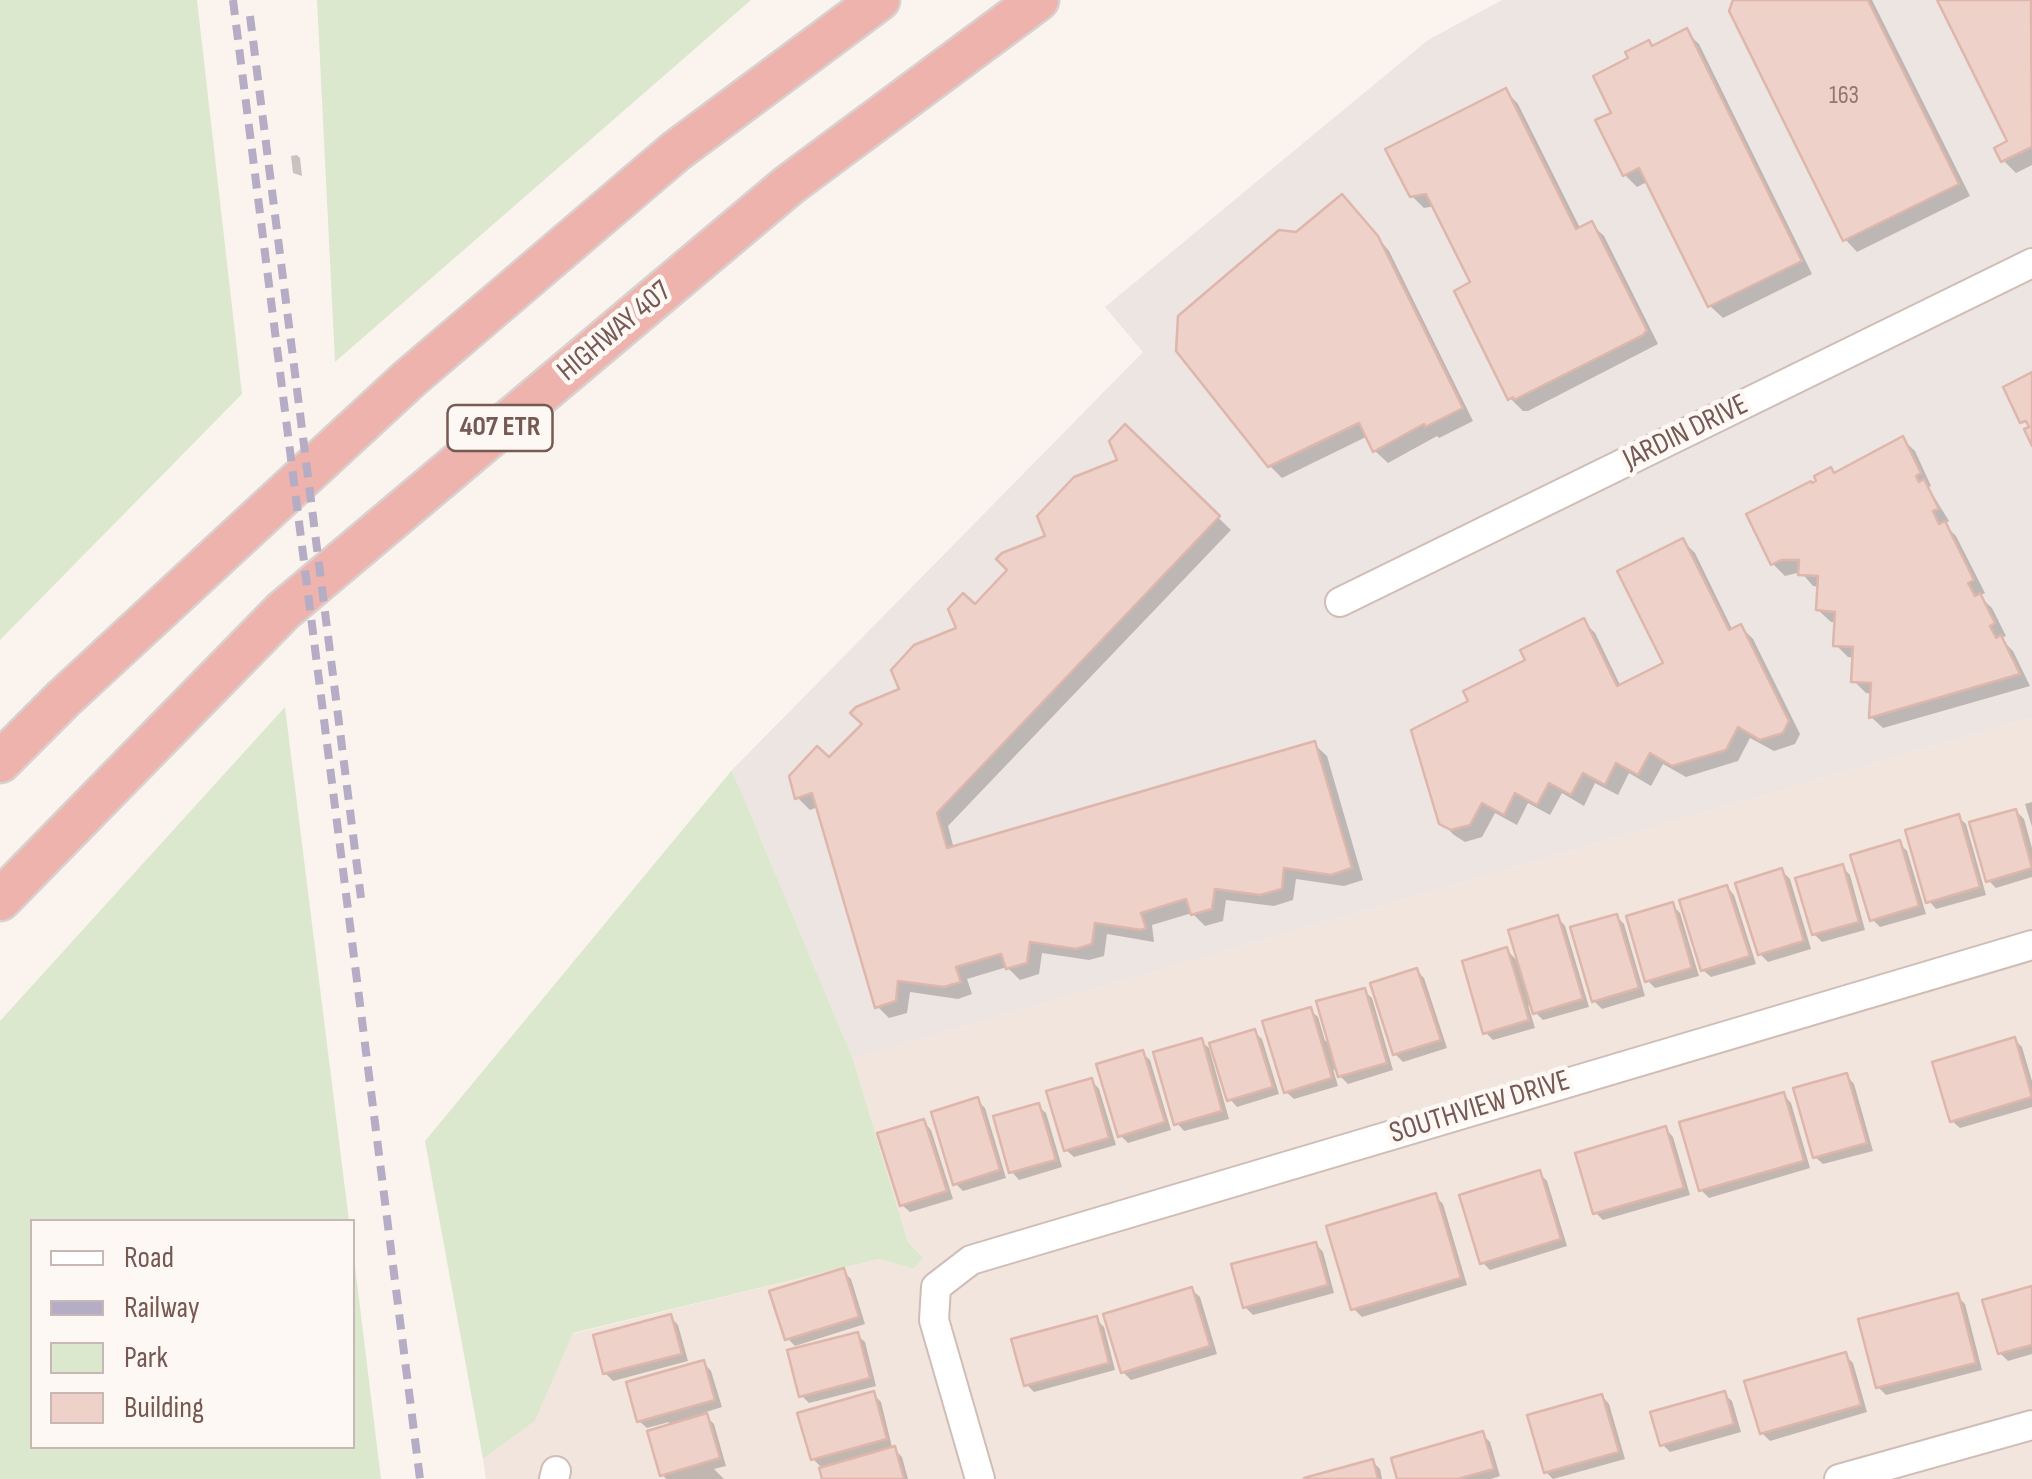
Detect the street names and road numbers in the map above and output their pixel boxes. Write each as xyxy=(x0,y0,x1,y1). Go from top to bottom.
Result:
street label: HIGHWAY 407 xyxy=(551,274,679,390)
street label: JARDIN DRIVE xyxy=(1618,387,1754,479)
road number: 407 ETR xyxy=(448,405,552,451)
street label: SOUTHVIEW DRIVE xyxy=(1386,1064,1574,1152)

